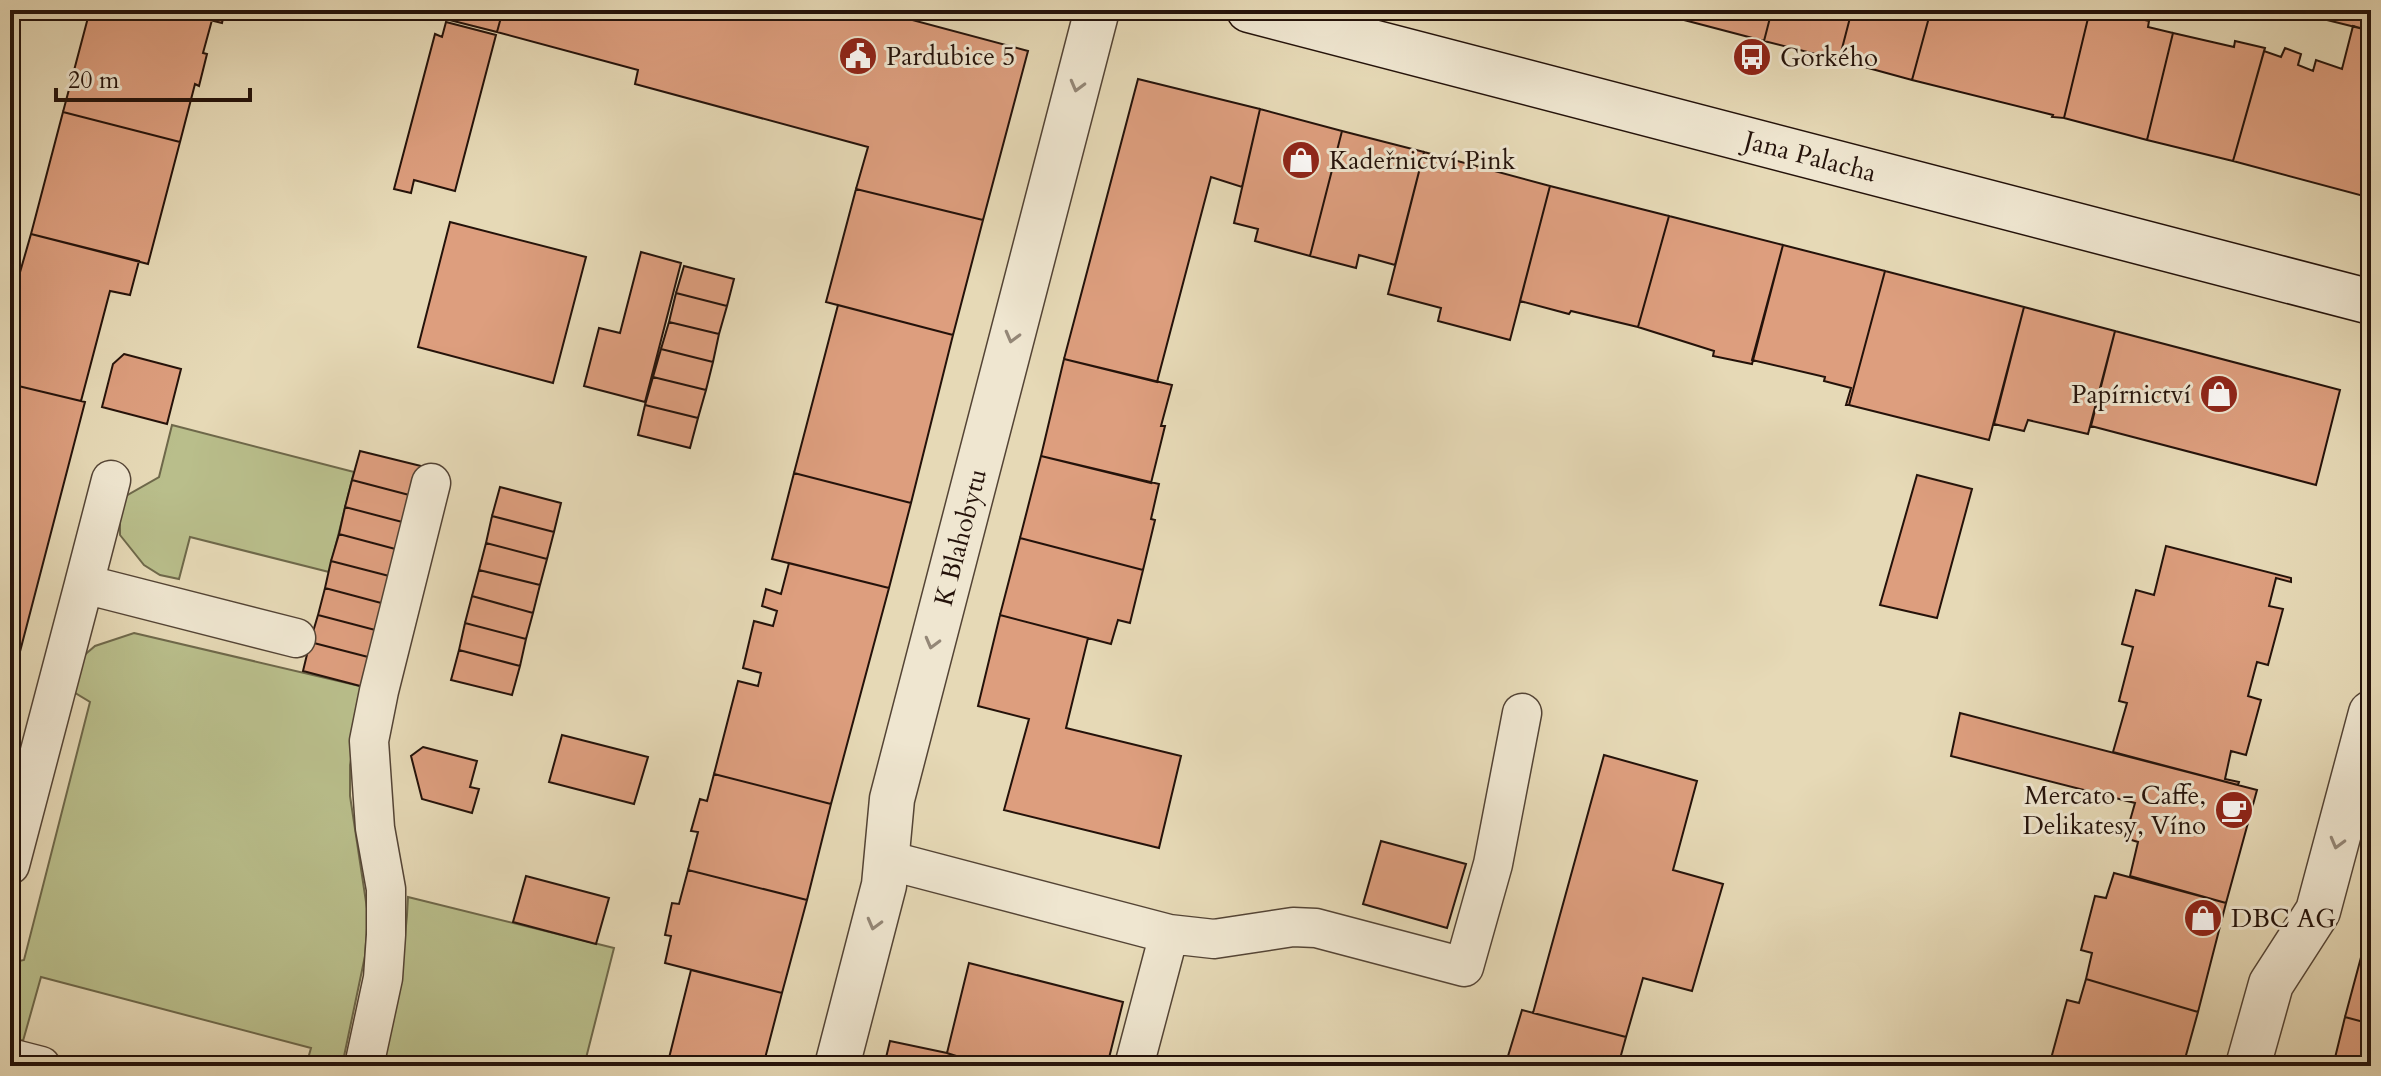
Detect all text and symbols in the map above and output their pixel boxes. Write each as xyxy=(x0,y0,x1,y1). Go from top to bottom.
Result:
public building icon: Pardubice 5 xyxy=(837,35,879,77)
bus stop icon: Gorkého xyxy=(1731,36,1773,78)
place label: Pardubice 5 xyxy=(886,39,1015,74)
place label: Gorkého xyxy=(1780,40,1878,75)
scale bar xyxy=(56,52,250,102)
text: 20 m xyxy=(68,64,120,97)
one-way arrow xyxy=(1070,78,1087,92)
street label: Jana Palacha xyxy=(1737,122,1880,190)
shop icon: Kadeřnictví Pink xyxy=(1280,139,1322,181)
place label: Kadeřnictví Pink xyxy=(1329,143,1516,178)
one-way arrow xyxy=(1004,330,1021,344)
shop icon: Papírnictví xyxy=(2198,373,2240,415)
place label: Papírnictví xyxy=(2071,377,2191,412)
street label: K Blahobytu xyxy=(926,465,995,610)
one-way arrow xyxy=(925,636,942,650)
place label: Mercato - Caffe, Delikatesy, Víno xyxy=(2023,778,2206,843)
cafe icon: Mercato - Caffe, Delikatesy, Víno xyxy=(2213,789,2255,831)
one-way arrow xyxy=(2329,835,2346,849)
shop icon: DBC AG xyxy=(2182,897,2224,939)
place label: DBC AG xyxy=(2231,901,2336,936)
one-way arrow xyxy=(867,917,883,931)

